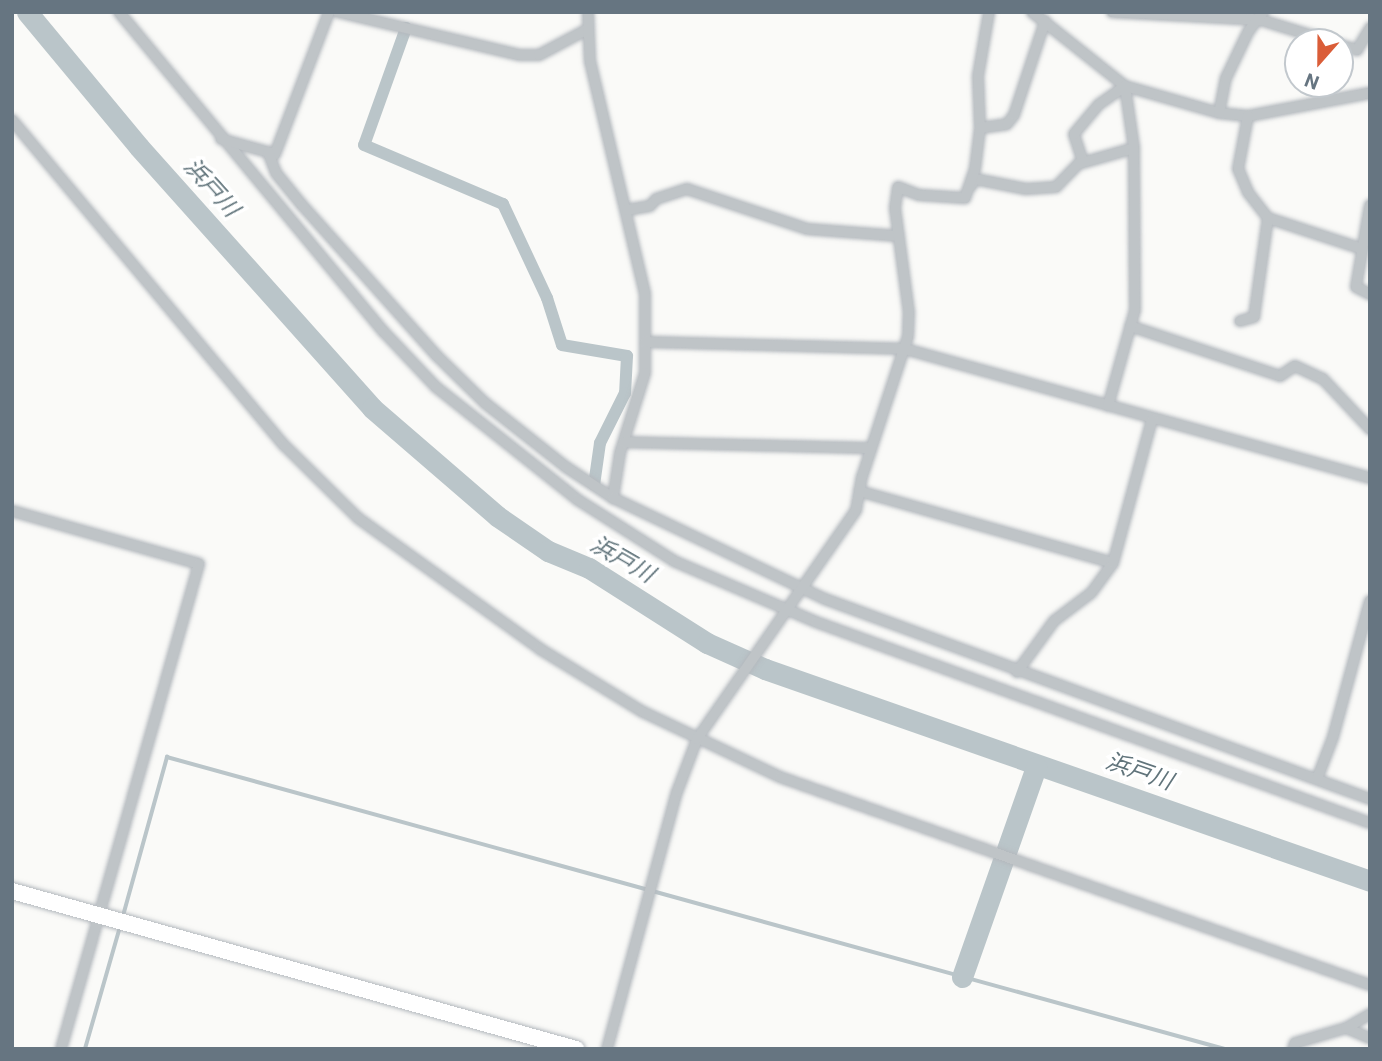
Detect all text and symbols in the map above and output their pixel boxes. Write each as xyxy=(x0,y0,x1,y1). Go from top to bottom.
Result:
north arrow xyxy=(1284,28,1354,98)
text: N xyxy=(1302,68,1322,94)
water label: 浜戸川 xyxy=(178,153,244,223)
water label: 浜戸川 xyxy=(585,531,659,589)
water label: 浜戸川 xyxy=(1102,748,1176,796)

